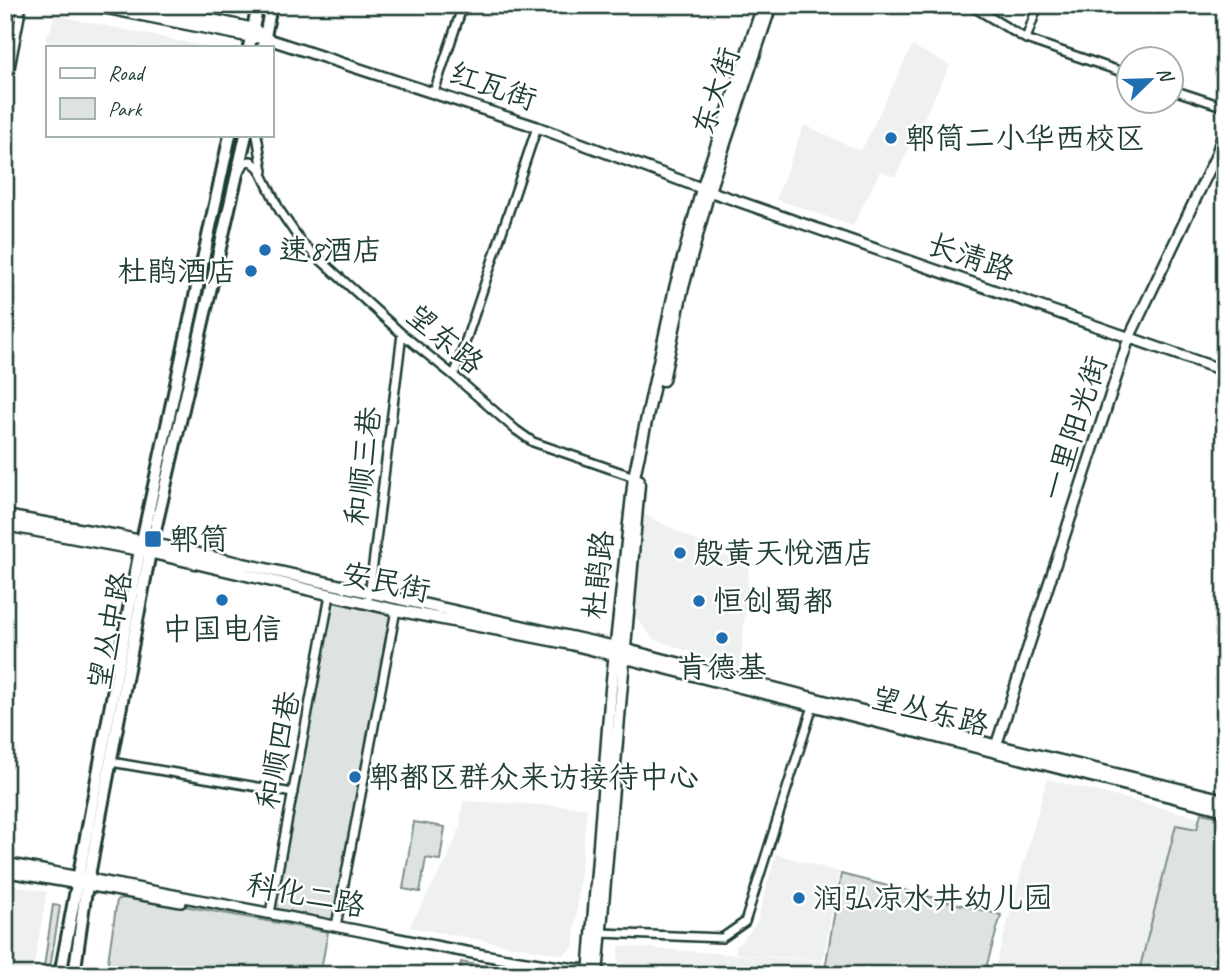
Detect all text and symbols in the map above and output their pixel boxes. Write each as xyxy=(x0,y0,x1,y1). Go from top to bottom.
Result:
street label: 东大街 xyxy=(684,42,748,140)
legend xyxy=(46,46,273,136)
north arrow xyxy=(1114,46,1184,116)
street label: 红瓦街 xyxy=(444,53,542,119)
text: Road xyxy=(108,60,147,86)
text: N xyxy=(1151,64,1179,87)
text: Park xyxy=(108,96,143,122)
place label: 郫筒二小华西校区 xyxy=(905,119,1145,157)
marker: 郫筒二小华西校区 xyxy=(883,130,899,146)
street label: 长清路 xyxy=(922,224,1020,290)
place label: 速8酒店 xyxy=(279,231,383,269)
marker: 速8酒店 xyxy=(257,242,273,258)
place label: 杜鹃酒店 xyxy=(117,252,237,290)
marker: 杜鹃酒店 xyxy=(243,263,259,279)
street label: 望东路 xyxy=(398,296,492,382)
street label: 一里阳光街 xyxy=(1033,351,1115,505)
street label: 和顺三巷 xyxy=(337,404,389,528)
place label: 郫筒 xyxy=(169,520,229,558)
street label: 杜鹃路 xyxy=(574,528,622,622)
marker: 郫筒 xyxy=(143,529,163,549)
place label: 殷黄天悦酒店 xyxy=(694,534,874,572)
marker: 殷黄天悦酒店 xyxy=(672,545,688,561)
street label: 安民街 xyxy=(338,554,434,610)
street label: 望丛中路 xyxy=(80,568,140,694)
place label: 恒创蜀都 xyxy=(713,582,833,620)
marker: 中国电信 xyxy=(214,592,230,608)
marker: 恒创蜀都 xyxy=(691,593,707,609)
place label: 中国电信 xyxy=(162,610,282,648)
marker: 肯德基 xyxy=(714,630,730,646)
place label: 肯德基 xyxy=(677,648,767,686)
street label: 望丛东路 xyxy=(867,678,993,744)
street label: 和顺四巷 xyxy=(248,687,308,813)
place label: 郫都区群众来访接待中心 xyxy=(369,758,699,796)
marker: 郫都区群众来访接待中心 xyxy=(347,769,363,785)
street label: 科化二路 xyxy=(243,865,369,925)
place label: 润弘凉水井幼儿园 xyxy=(813,879,1053,917)
marker: 润弘凉水井幼儿园 xyxy=(791,890,807,906)

